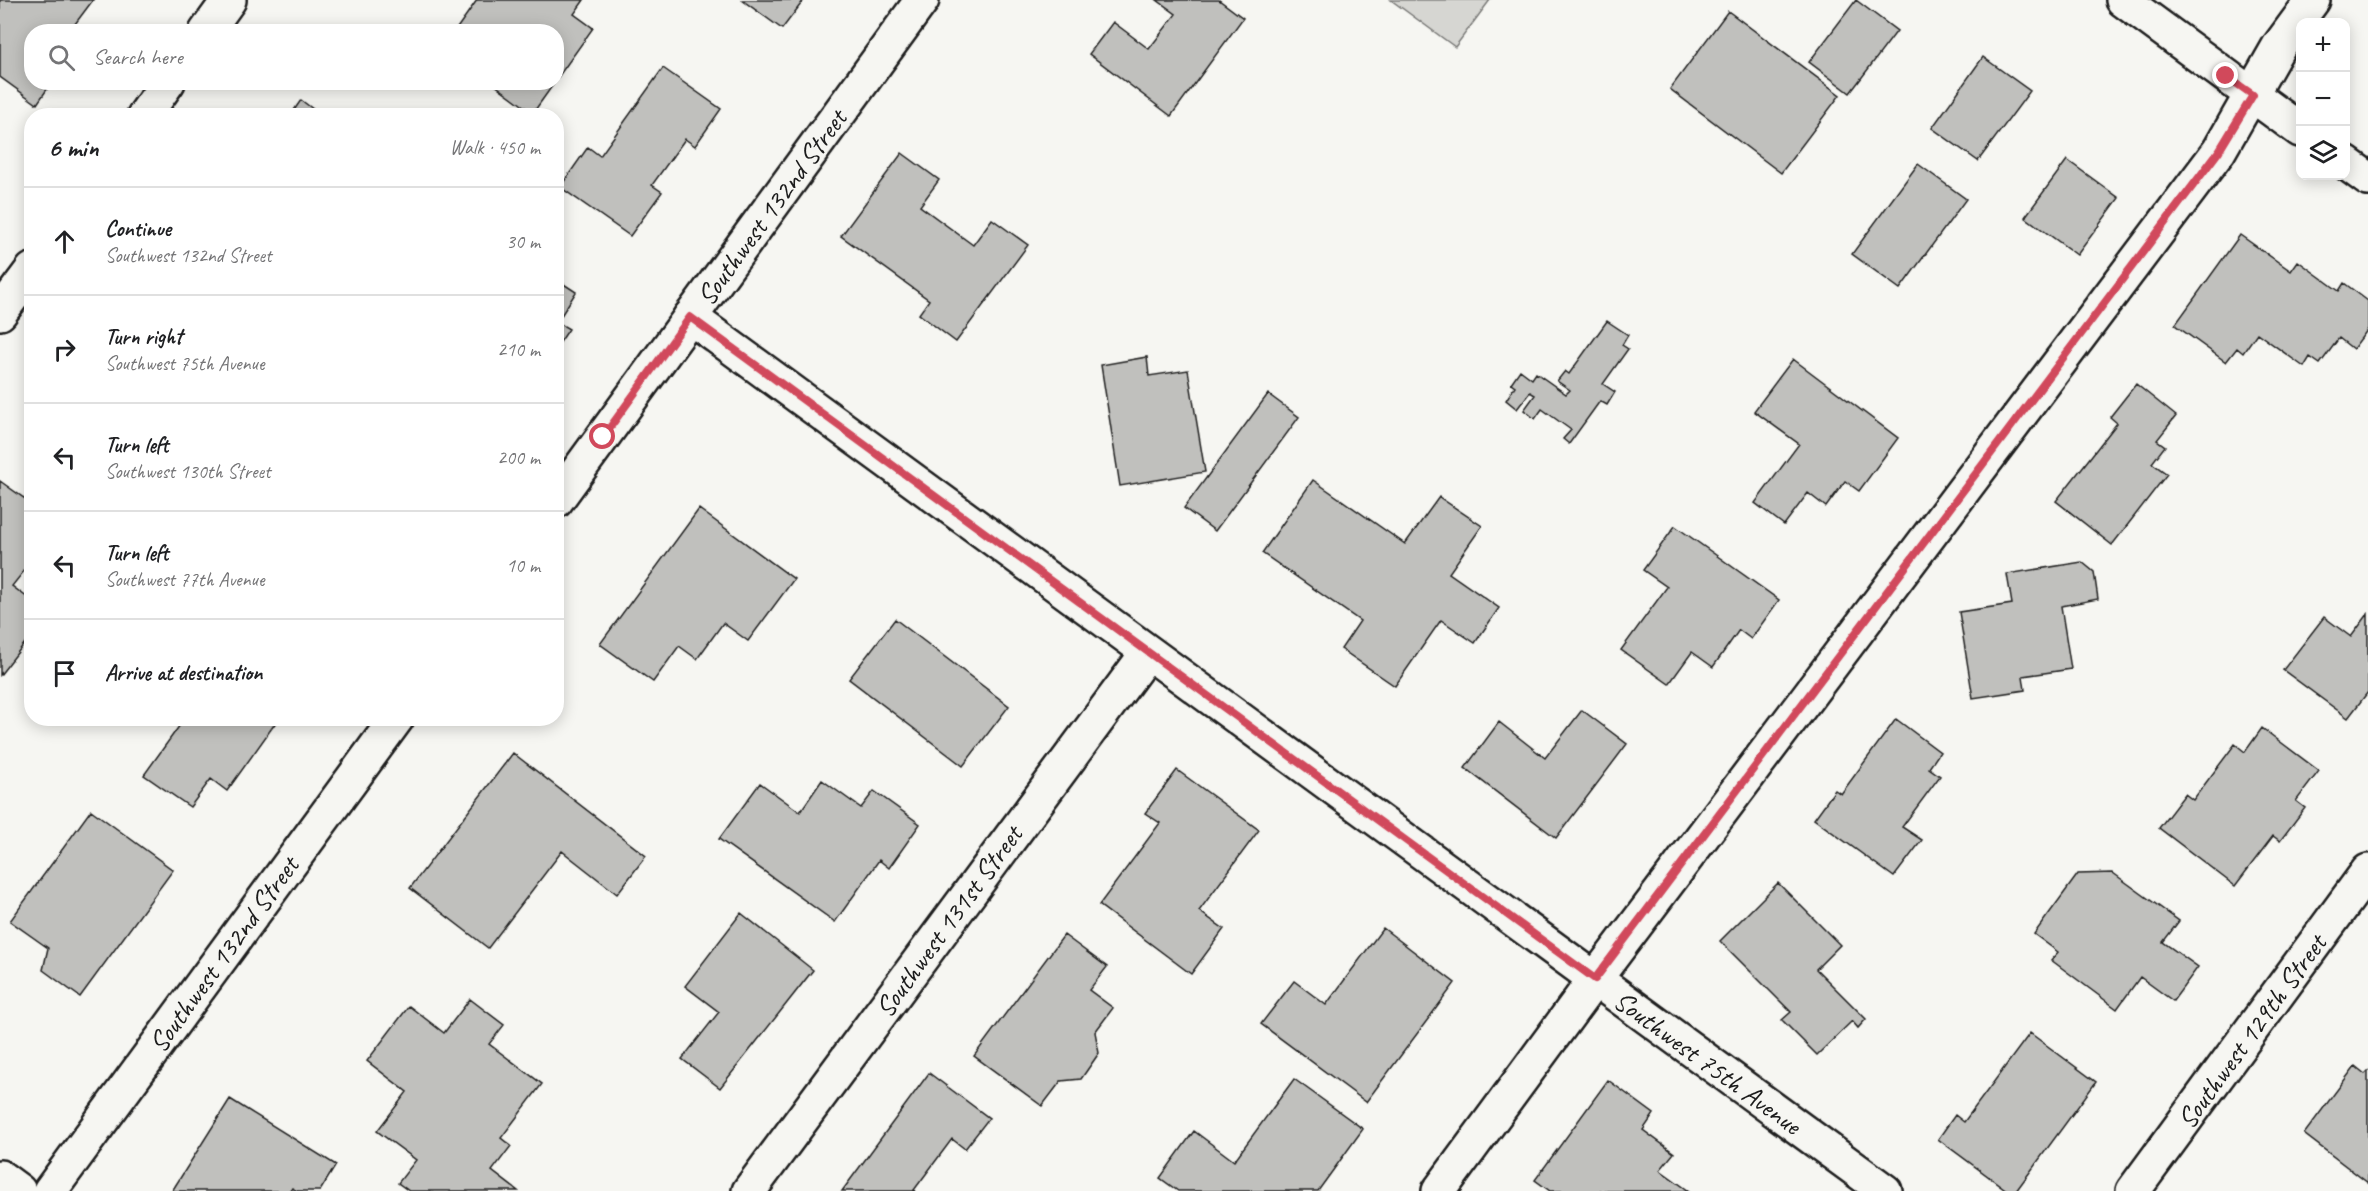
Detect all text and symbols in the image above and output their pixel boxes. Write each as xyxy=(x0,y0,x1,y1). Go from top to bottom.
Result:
map controls xyxy=(2296,18,2350,180)
button: + xyxy=(2296,18,2350,72)
search box xyxy=(24,24,564,90)
icon: search xyxy=(45,41,78,74)
text: Search here xyxy=(93,43,183,71)
route end xyxy=(2212,62,2238,88)
button: − xyxy=(2296,72,2350,126)
street label: Southwest 132nd Street xyxy=(689,100,856,312)
button: layers xyxy=(2296,126,2350,180)
text: 6 min xyxy=(48,131,98,164)
text: Walk · 450 m xyxy=(450,135,540,160)
text: Continue xyxy=(105,215,171,243)
icon: ahead xyxy=(48,225,81,258)
text: 30 m xyxy=(506,229,540,254)
text: Southwest 132nd Street xyxy=(105,243,272,268)
text: Turn right xyxy=(105,323,182,351)
icon: right xyxy=(48,333,81,366)
text: 210 m xyxy=(497,337,540,362)
text: Southwest 75th Avenue xyxy=(105,351,264,376)
route start xyxy=(589,423,615,449)
text: Turn left xyxy=(105,431,169,459)
icon: left xyxy=(48,441,81,474)
text: 200 m xyxy=(497,445,540,470)
text: Southwest 130th Street xyxy=(105,459,271,484)
text: Turn left xyxy=(105,539,169,567)
icon: left xyxy=(48,549,81,582)
text: 10 m xyxy=(506,553,540,578)
text: Southwest 77th Avenue xyxy=(105,567,264,592)
icon: arrive xyxy=(48,657,81,690)
text: Arrive at destination xyxy=(105,659,262,687)
street label: Southwest 131st Street xyxy=(867,816,1031,1024)
street label: Southwest 132nd Street xyxy=(141,847,308,1059)
street label: Southwest 129th Street xyxy=(2169,925,2335,1135)
street label: Southwest 75th Avenue xyxy=(1607,983,1810,1143)

